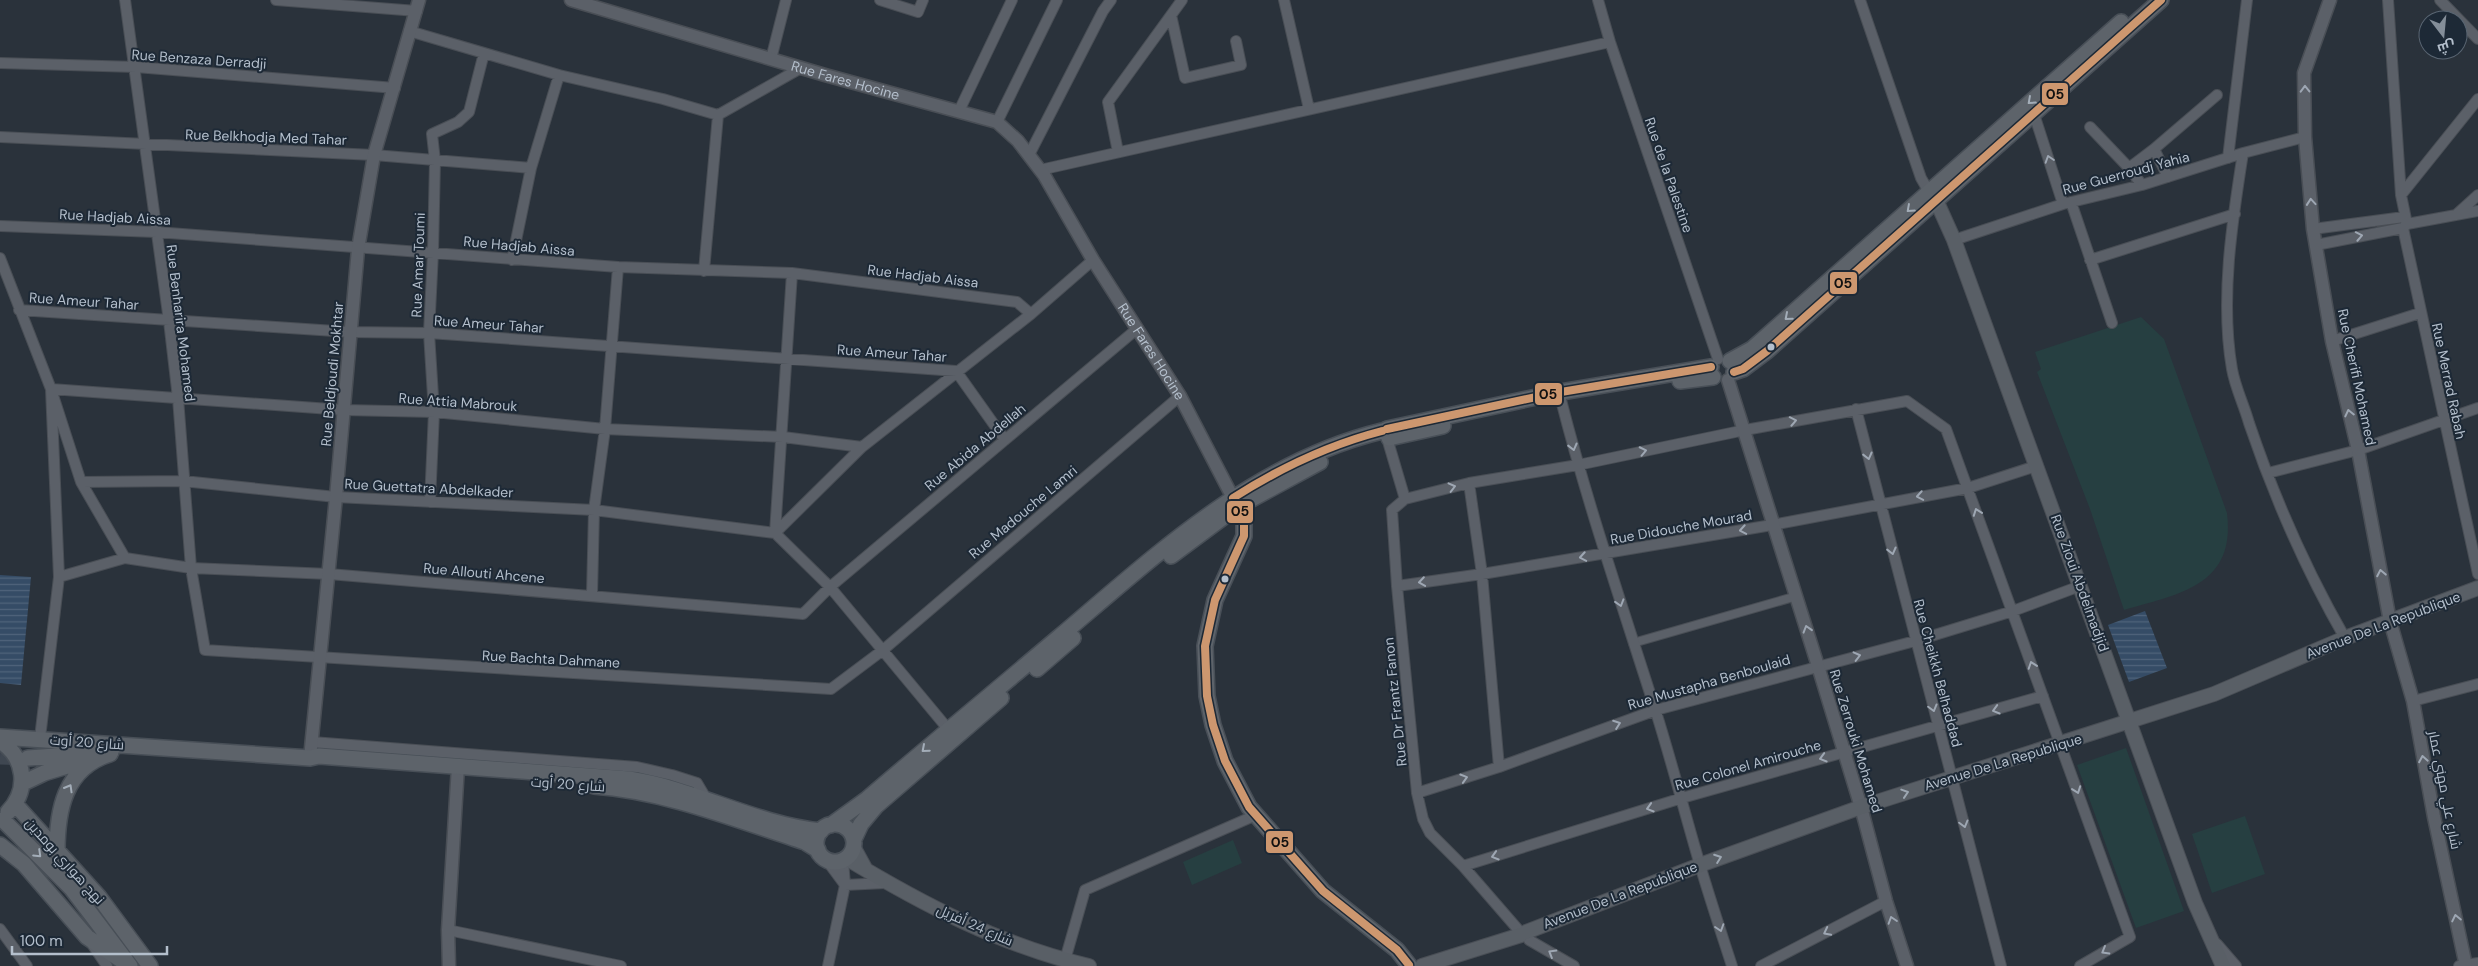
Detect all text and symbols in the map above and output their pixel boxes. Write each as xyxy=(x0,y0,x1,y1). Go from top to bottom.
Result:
north arrow xyxy=(2418,10,2468,60)
text: ش xyxy=(2435,36,2458,59)
street label: Rue Benzaza Derradji xyxy=(131,45,267,73)
street label: Rue Fares Hocine xyxy=(789,57,902,104)
line badge: 05 xyxy=(2041,82,2069,106)
one-way arrow xyxy=(2299,84,2310,92)
text: 05 xyxy=(2046,85,2064,103)
one-way arrow xyxy=(2027,95,2036,104)
street label: Rue de la Palestine xyxy=(1641,115,1697,235)
street label: Rue Belkhodja Med Tahar xyxy=(185,125,347,149)
street label: Rue Guerroudj Yahia xyxy=(2061,147,2191,199)
one-way arrow xyxy=(2044,155,2054,163)
one-way arrow xyxy=(2305,198,2316,206)
one-way arrow xyxy=(1906,203,1915,212)
street label: Rue Hadjab Aissa xyxy=(59,205,171,229)
street label: Rue Amar Toumi xyxy=(407,212,429,318)
one-way arrow xyxy=(2355,231,2363,242)
street label: Rue Hadjab Aissa xyxy=(463,232,575,260)
street label: Rue Benharira Mohamed xyxy=(162,243,200,403)
street label: Rue Hadjab Aissa xyxy=(866,260,980,292)
line badge: 05 xyxy=(1829,271,1858,295)
text: 05 xyxy=(1834,274,1852,292)
street label: Rue Ameur Tahar xyxy=(29,288,139,314)
street label: Rue Fares Hocine xyxy=(1114,300,1189,403)
street label: Rue Beldjoudi Mokhtar xyxy=(317,301,347,447)
street label: Rue Cherifi Mohamed xyxy=(2334,307,2380,447)
street label: Rue Ameur Tahar xyxy=(434,311,544,337)
one-way arrow xyxy=(1785,311,1794,320)
street label: Rue Merrad Rabah xyxy=(2428,321,2470,441)
street label: Rue Ameur Tahar xyxy=(837,340,947,366)
unlabelled marker xyxy=(1766,342,1776,352)
line badge: 05 xyxy=(1534,382,1563,406)
text: 05 xyxy=(1539,385,1557,403)
street label: Rue Attia Mabrouk xyxy=(398,389,518,415)
street label: Rue Abida Abdellah xyxy=(921,400,1029,494)
one-way arrow xyxy=(2344,409,2355,418)
one-way arrow xyxy=(1789,416,1797,427)
one-way arrow xyxy=(1568,443,1578,451)
one-way arrow xyxy=(1638,447,1647,457)
one-way arrow xyxy=(1863,452,1873,460)
street label: Rue Madouche Lamri xyxy=(965,461,1081,563)
street label: Rue Guettatra Abdelkader xyxy=(344,475,514,501)
one-way arrow xyxy=(1447,483,1455,493)
one-way arrow xyxy=(1915,491,1924,501)
line badge: 05 xyxy=(1226,500,1254,524)
text: 05 xyxy=(1231,502,1249,520)
street label: Rue Didouche Mourad xyxy=(1609,506,1753,548)
one-way arrow xyxy=(1973,508,1983,517)
street label: Rue Zioui Abdelmadjid xyxy=(2047,512,2113,654)
one-way arrow xyxy=(1739,524,1747,534)
one-way arrow xyxy=(1887,546,1897,554)
one-way arrow xyxy=(1578,551,1586,562)
street label: Rue Allouti Ahcene xyxy=(423,559,545,587)
one-way arrow xyxy=(2376,569,2386,577)
unlabelled marker xyxy=(1220,574,1230,584)
one-way arrow xyxy=(1418,576,1426,587)
street label: Avenue De La Republique xyxy=(2303,587,2463,663)
street label: Rue Cheikkh Belhaddad xyxy=(1910,597,1966,749)
one-way arrow xyxy=(1615,598,1625,607)
one-way arrow xyxy=(1803,626,1813,634)
street label: Rue Dr Frantz Fanon xyxy=(1379,637,1411,767)
street label: Rue Bachta Dahmane xyxy=(481,646,621,672)
street label: Rue Mustapha Benboulaid xyxy=(1626,650,1792,714)
one-way arrow xyxy=(1853,651,1862,662)
one-way arrow xyxy=(2028,661,2038,670)
street label: Rue Zerrouki Mohamed xyxy=(1826,667,1886,815)
one-way arrow xyxy=(1927,703,1937,712)
one-way arrow xyxy=(1993,704,2001,714)
one-way arrow xyxy=(1612,720,1621,730)
street label: شارع علي مهني عمار xyxy=(2422,728,2465,852)
street label: Avenue De La Republique xyxy=(1922,729,2084,795)
street label: شارع 20 أوت xyxy=(49,730,125,754)
street label: Rue Colonel Amirouche xyxy=(1673,736,1823,794)
one-way arrow xyxy=(921,744,930,753)
one-way arrow xyxy=(1819,753,1828,763)
one-way arrow xyxy=(2419,755,2429,763)
street label: شارع 20 أوت xyxy=(530,772,606,796)
one-way arrow xyxy=(1459,774,1467,784)
one-way arrow xyxy=(63,784,73,793)
one-way arrow xyxy=(2071,785,2081,793)
one-way arrow xyxy=(1900,789,1908,799)
one-way arrow xyxy=(1646,802,1655,812)
street label: نهج هواري بومدين xyxy=(19,814,109,910)
one-way arrow xyxy=(1958,820,1969,829)
line badge: 05 xyxy=(1265,830,1294,854)
text: 05 xyxy=(1271,833,1289,851)
one-way arrow xyxy=(32,848,41,857)
one-way arrow xyxy=(1491,850,1499,860)
one-way arrow xyxy=(1714,854,1722,864)
street label: Avenue De La Republique xyxy=(1540,857,1700,933)
street label: شارع 24 أفريل xyxy=(934,900,1016,950)
one-way arrow xyxy=(2451,914,2461,923)
one-way arrow xyxy=(1888,916,1898,924)
scale bar xyxy=(12,924,168,956)
one-way arrow xyxy=(1714,924,1724,932)
one-way arrow xyxy=(1823,926,1832,936)
text: 100 m xyxy=(20,931,63,951)
one-way arrow xyxy=(2102,945,2111,955)
one-way arrow xyxy=(1548,949,1557,959)

